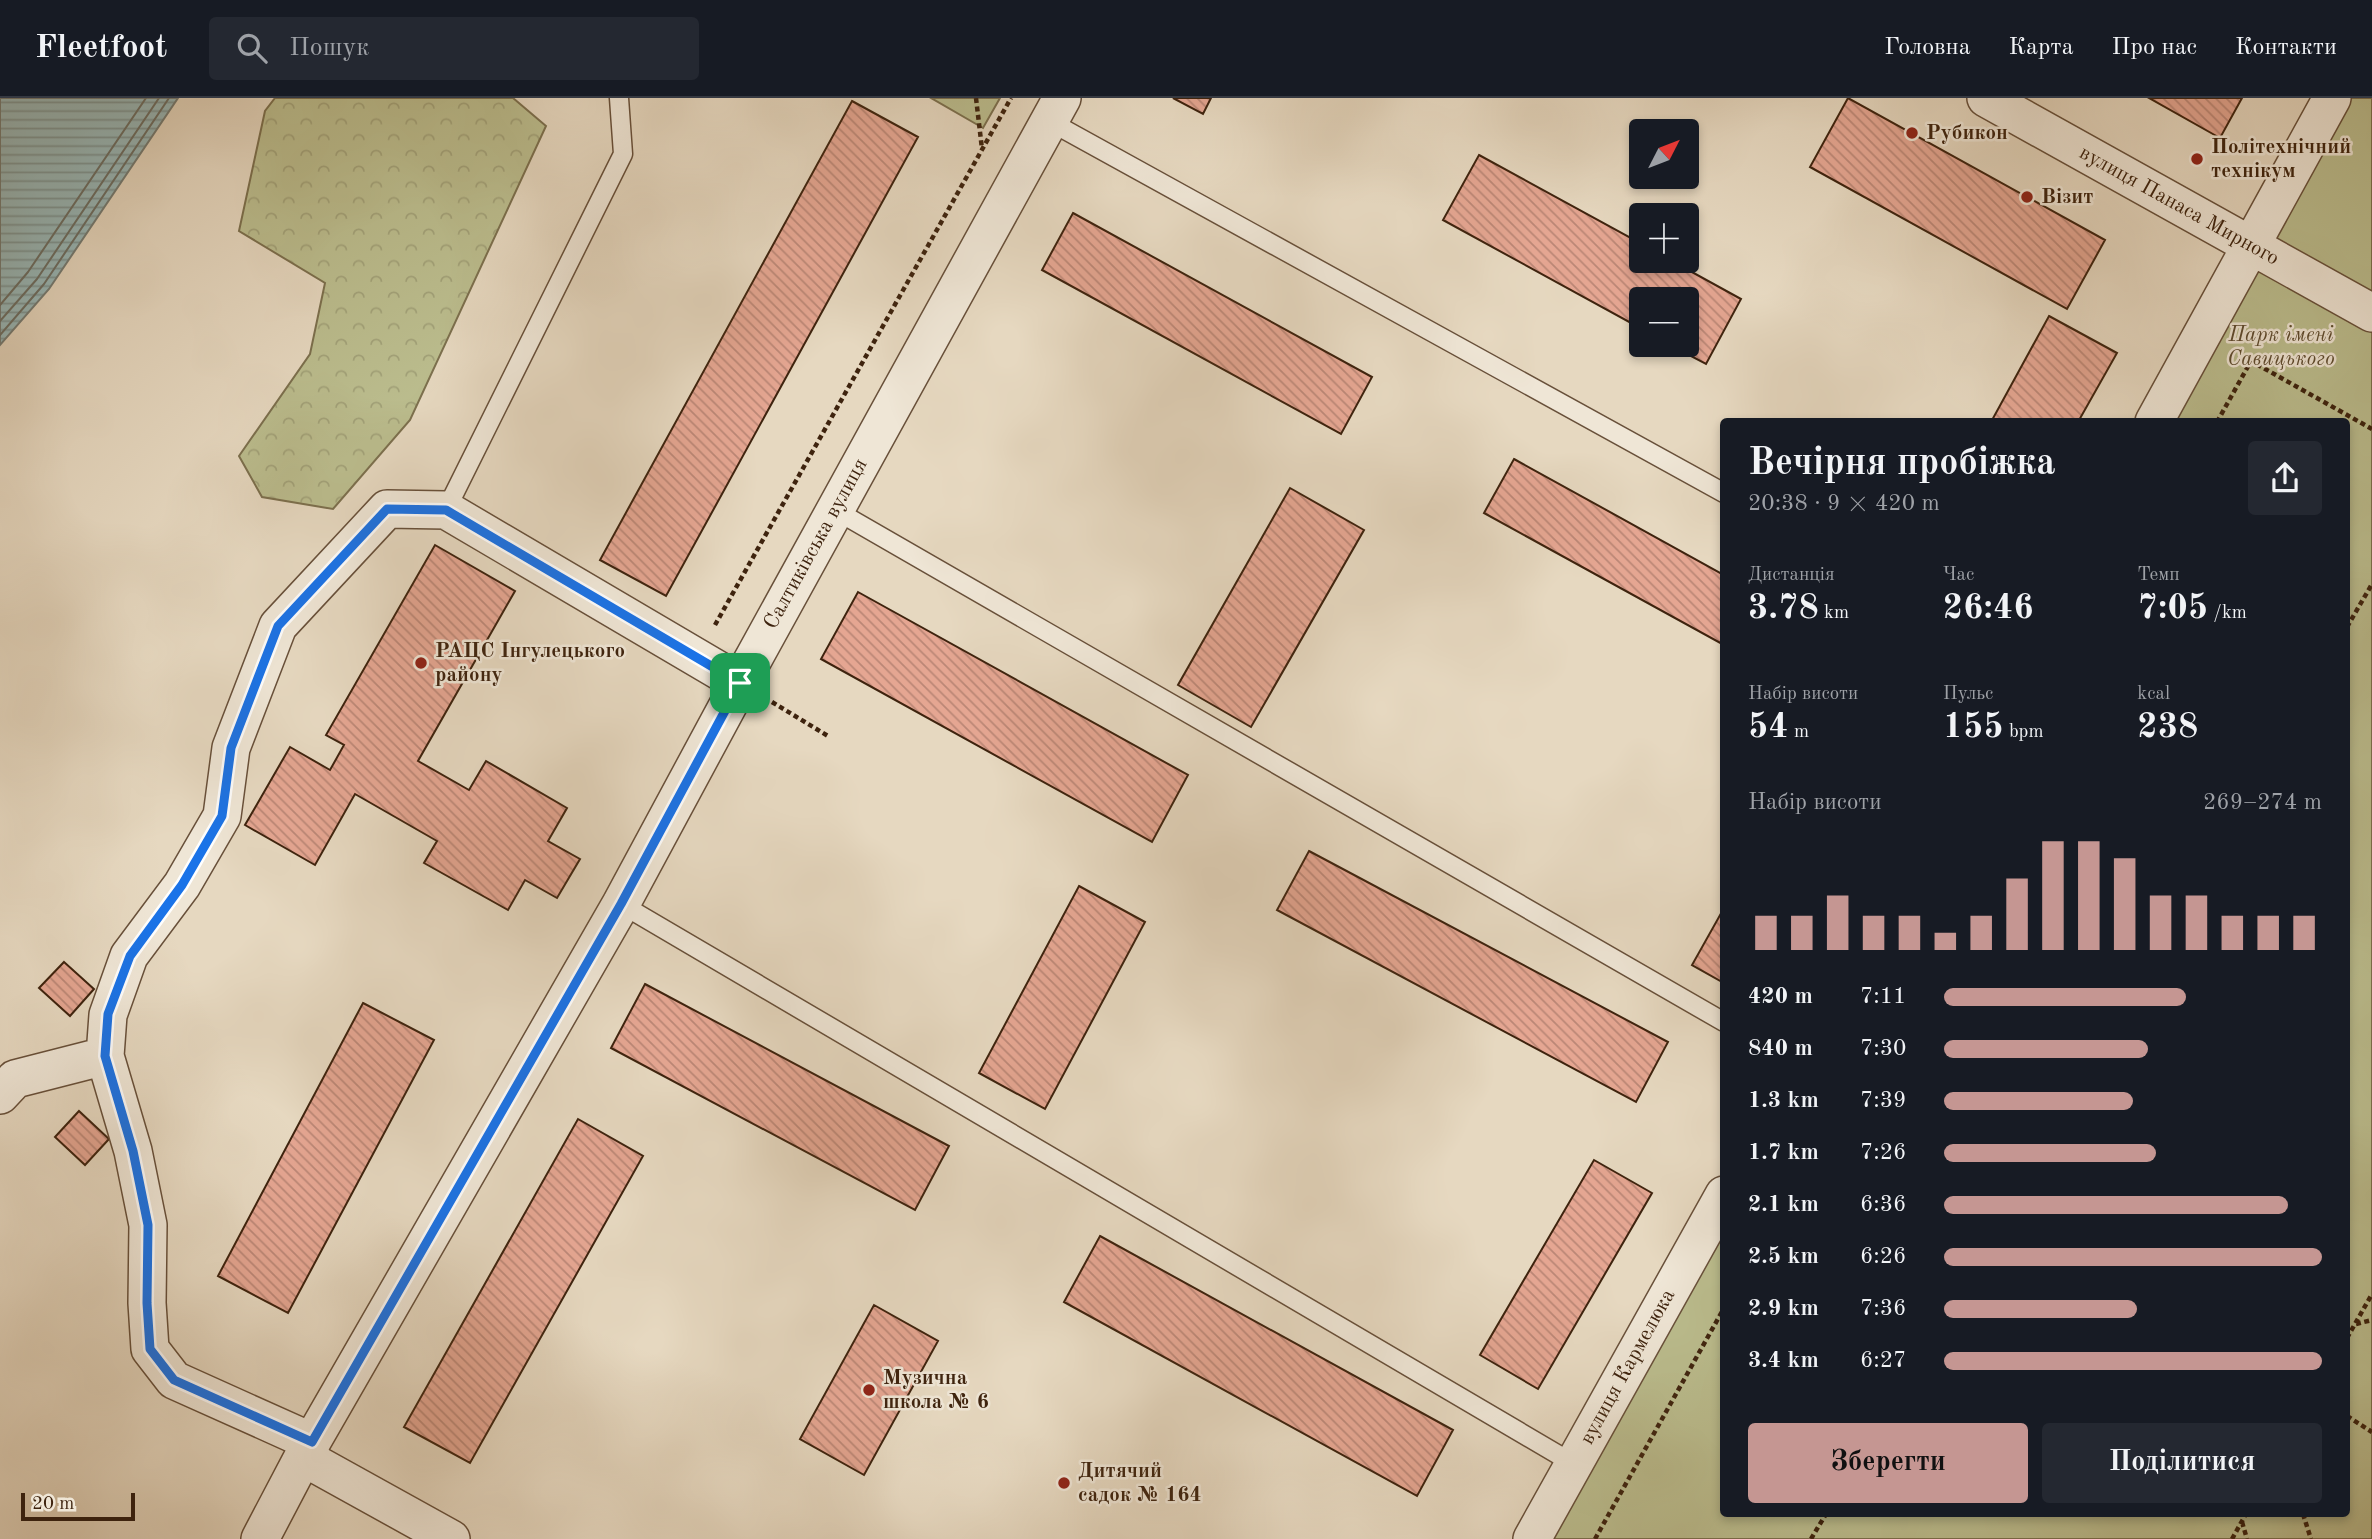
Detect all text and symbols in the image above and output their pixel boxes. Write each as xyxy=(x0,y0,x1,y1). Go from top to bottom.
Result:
search box xyxy=(209,17,699,80)
icon: search xyxy=(233,29,271,67)
text: Fleetfoot xyxy=(35,32,167,65)
text: Пошук xyxy=(289,35,369,61)
text: Головна xyxy=(1884,36,1971,60)
text: Карта xyxy=(2009,36,2074,60)
text: Про нас xyxy=(2112,36,2197,60)
text: Контакти xyxy=(2235,36,2337,60)
north arrow xyxy=(1629,119,1699,189)
map controls xyxy=(1629,119,1699,357)
place label: Рубикон xyxy=(1926,123,2008,144)
marker: Рубикон xyxy=(1904,125,1920,141)
place label: Політехнічний технікум xyxy=(2211,137,2351,182)
street label: вулиця Панаса Мирного xyxy=(2076,142,2282,270)
marker: Політехнічний технікум xyxy=(2189,151,2205,167)
place label: Візит xyxy=(2041,187,2093,208)
marker: Візит xyxy=(2019,189,2035,205)
button: + xyxy=(1629,203,1699,273)
button: − xyxy=(1629,287,1699,357)
park label: Парк імені Савицького xyxy=(2227,325,2335,370)
button: share xyxy=(2248,441,2322,515)
text: Вечірня пробіжка xyxy=(1748,445,2056,483)
street label: Салтиківська вулиця xyxy=(760,455,872,633)
text: 20:38 · 9 × 420 m xyxy=(1748,492,1940,515)
text: Дистанція xyxy=(1748,566,1835,585)
text: Час xyxy=(1943,566,1974,585)
text: Темп xyxy=(2137,566,2180,585)
text: 3.78 xyxy=(1748,591,1819,626)
text: 26:46 xyxy=(1943,591,2034,626)
text: 7:05 xyxy=(2137,591,2208,626)
text: km xyxy=(1819,604,1849,623)
text: /km xyxy=(2208,604,2247,623)
place label: РАЦС Інгулецького району xyxy=(435,641,625,686)
pin xyxy=(710,653,770,713)
marker: РАЦС Інгулецького району xyxy=(413,655,429,671)
icon: arrive xyxy=(721,664,759,702)
text: Набір висоти xyxy=(1748,685,1858,704)
text: Пульс xyxy=(1943,685,1993,704)
text: kcal xyxy=(2137,685,2170,704)
text: 54 xyxy=(1748,710,1789,745)
text: 155 xyxy=(1943,710,2004,745)
text: 238 xyxy=(2137,710,2198,745)
text: m xyxy=(1789,723,1809,742)
text: bpm xyxy=(2004,723,2044,742)
text: Набір висоти xyxy=(1748,791,1882,814)
text: 269–274 m xyxy=(2203,791,2322,814)
text: 420 m xyxy=(1748,985,1813,1008)
text: 7:11 xyxy=(1860,985,1906,1008)
text: 840 m xyxy=(1748,1037,1813,1060)
text: 7:30 xyxy=(1860,1037,1906,1060)
text: 1.3 km xyxy=(1748,1089,1819,1112)
text: 7:39 xyxy=(1860,1089,1906,1112)
text: 1.7 km xyxy=(1748,1141,1819,1164)
text: 7:26 xyxy=(1860,1141,1906,1164)
text: 2.1 km xyxy=(1748,1193,1819,1216)
text: 6:36 xyxy=(1860,1193,1906,1216)
text: 2.5 km xyxy=(1748,1245,1819,1268)
text: 6:26 xyxy=(1860,1245,1906,1268)
street label: вулиця Кармелюка xyxy=(1577,1286,1679,1448)
text: 2.9 km xyxy=(1748,1297,1819,1320)
text: 7:36 xyxy=(1860,1297,1906,1320)
text: 3.4 km xyxy=(1748,1349,1819,1372)
text: 6:27 xyxy=(1860,1349,1906,1372)
place label: Музична школа № 6 xyxy=(883,1368,989,1413)
marker: Музична школа № 6 xyxy=(861,1382,877,1398)
button: Зберегти xyxy=(1748,1423,2028,1503)
button: Поділитися xyxy=(2042,1423,2322,1503)
place label: Дитячий садок № 164 xyxy=(1078,1461,1202,1506)
marker: Дитячий садок № 164 xyxy=(1056,1475,1072,1491)
scale bar xyxy=(21,1490,135,1522)
text: 20 m xyxy=(32,1495,74,1514)

